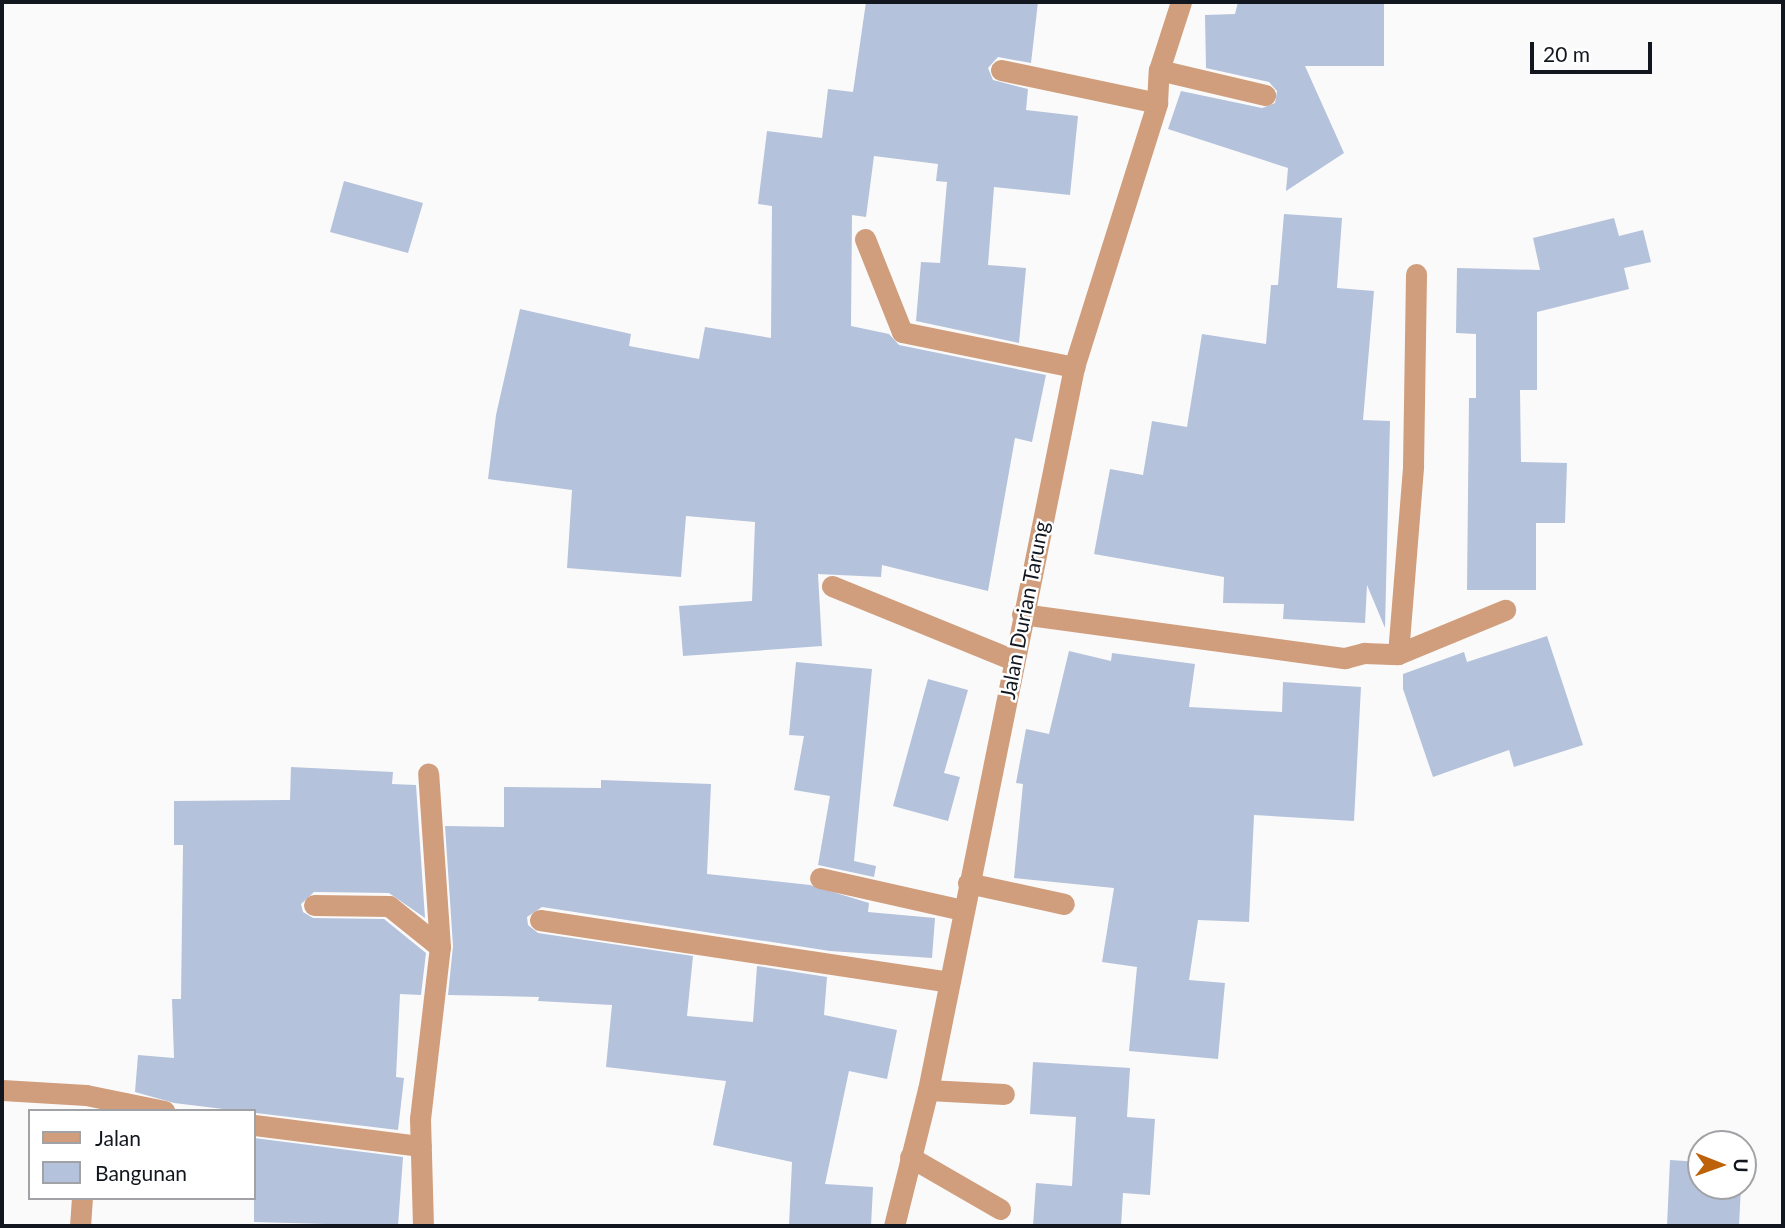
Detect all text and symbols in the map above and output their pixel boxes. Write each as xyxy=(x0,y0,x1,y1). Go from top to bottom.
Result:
scale bar xyxy=(1533,28,1656,72)
text: 20 m xyxy=(1543,41,1590,66)
street label: Jalan Durian Tarung xyxy=(994,518,1054,702)
legend xyxy=(28,1109,256,1200)
text: Jalan xyxy=(95,1125,141,1150)
north arrow xyxy=(1687,1130,1757,1200)
text: U xyxy=(1730,1158,1753,1173)
text: Bangunan xyxy=(95,1160,187,1185)

